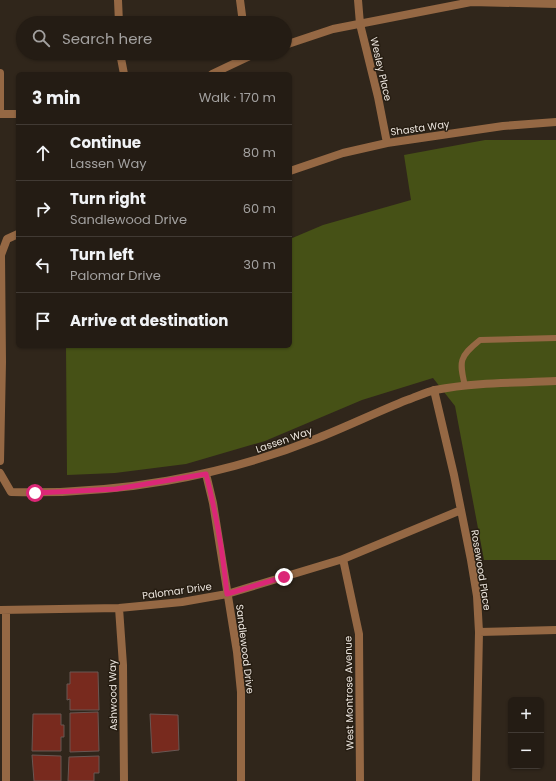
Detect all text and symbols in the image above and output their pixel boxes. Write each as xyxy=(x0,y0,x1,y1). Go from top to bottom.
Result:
search box xyxy=(16,16,292,60)
icon: search xyxy=(30,27,52,49)
text: Search here xyxy=(62,28,152,49)
street label: Wesley Place xyxy=(366,35,396,103)
text: 3 min xyxy=(32,86,80,110)
text: Walk · 170 m xyxy=(199,88,276,107)
street label: Shasta Way xyxy=(390,116,451,140)
text: Continue xyxy=(70,132,141,153)
icon: ahead xyxy=(32,142,54,164)
text: 80 m xyxy=(243,143,276,162)
text: Lassen Way xyxy=(70,154,147,173)
text: Turn right xyxy=(70,188,146,209)
icon: right xyxy=(32,198,54,220)
text: 60 m xyxy=(243,199,276,218)
text: Sandlewood Drive xyxy=(70,210,187,229)
text: Turn left xyxy=(70,244,134,265)
icon: left xyxy=(32,254,54,276)
text: 30 m xyxy=(243,255,276,274)
text: Palomar Drive xyxy=(70,266,161,285)
icon: arrive xyxy=(32,310,54,332)
text: Arrive at destination xyxy=(70,310,228,331)
street label: Lassen Way xyxy=(254,423,315,457)
route start xyxy=(26,484,44,502)
street label: Rosewood Place xyxy=(467,529,495,611)
route end xyxy=(275,568,293,586)
street label: Palomar Drive xyxy=(141,579,213,603)
street label: Sandlewood Drive xyxy=(232,603,258,695)
street label: West Montrose Avenue xyxy=(341,636,357,750)
street label: Ashwood Way xyxy=(105,659,121,731)
map controls xyxy=(508,697,544,769)
button: + xyxy=(508,697,544,733)
button: − xyxy=(508,733,544,769)

